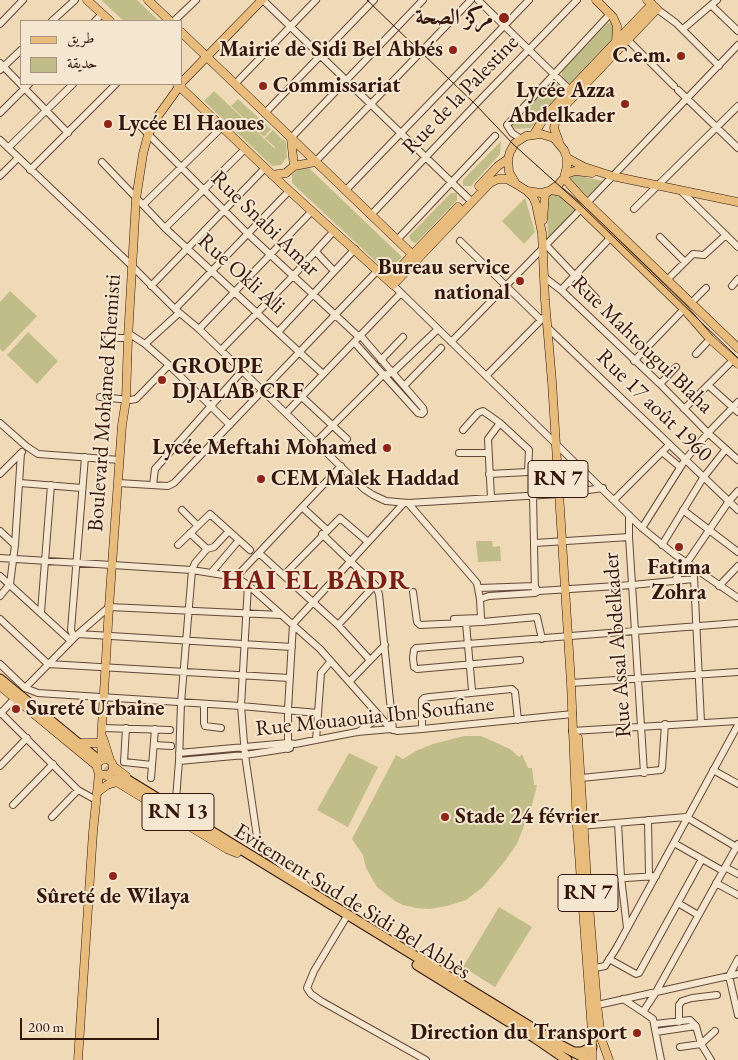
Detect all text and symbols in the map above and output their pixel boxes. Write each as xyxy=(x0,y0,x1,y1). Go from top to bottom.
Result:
place label: مركز الصحة xyxy=(415,5,493,31)
marker: مركز الصحة xyxy=(497,11,511,25)
legend xyxy=(20,20,182,85)
text: طريق xyxy=(67,28,94,47)
street label: Rue de la Palestine xyxy=(397,30,525,160)
place label: Mairie de Sidi Bel Abbés xyxy=(219,37,443,63)
place label: C.e.m. xyxy=(612,43,671,69)
marker: Mairie de Sidi Bel Abbés xyxy=(447,44,459,56)
marker: C.e.m. xyxy=(675,50,687,62)
text: حديقة xyxy=(67,53,97,72)
place label: Commissariat xyxy=(273,73,401,99)
place label: Lycée Azza Abdelkader xyxy=(508,78,615,130)
marker: Commissariat xyxy=(257,80,269,92)
marker: Lycée Azza Abdelkader xyxy=(619,98,631,110)
place label: Lycée El Haoues xyxy=(118,111,264,137)
marker: Lycée El Haoues xyxy=(102,118,114,130)
street label: Rue Snabi Amar xyxy=(205,166,325,282)
street label: Rue Okli Ali xyxy=(192,228,290,320)
place label: Bureau service national xyxy=(378,255,510,306)
street label: Rue Mahtougui Blaha xyxy=(566,270,718,420)
street label: Boulevard Mohamed Khemisti xyxy=(83,273,127,533)
marker: Bureau service national xyxy=(514,275,526,287)
street label: Rue 17 août 1960 xyxy=(591,344,717,468)
place label: GROUPE DJALAB CRF xyxy=(172,354,304,406)
marker: GROUPE DJALAB CRF xyxy=(156,374,168,386)
place label: Lycée Meftahi Mohamed xyxy=(152,435,377,461)
marker: Lycée Meftahi Mohamed xyxy=(381,442,393,454)
road number: RN 7 xyxy=(528,460,588,498)
place label: CEM Malek Haddad xyxy=(271,466,459,492)
marker: CEM Malek Haddad xyxy=(255,473,267,485)
marker: Fatima Zohra xyxy=(673,541,685,553)
street label: Rue Assal Abdelkader xyxy=(598,551,638,739)
place label: Fatima Zohra xyxy=(647,555,711,606)
district label: HAI EL BADR xyxy=(220,564,412,598)
street label: Rue Mouaouia Ibn Soufiane xyxy=(254,691,496,743)
place label: Sureté Urbaine xyxy=(26,696,164,722)
marker: Sureté Urbaine xyxy=(10,703,22,715)
road number: RN 13 xyxy=(142,794,214,830)
place label: Stade 24 février xyxy=(455,804,599,830)
marker: Stade 24 février xyxy=(439,811,451,823)
street label: Evitement Sud de Sidi Bel Abbès xyxy=(229,818,475,986)
marker: Sûreté de Wilaya xyxy=(107,870,119,882)
road number: RN 7 xyxy=(558,874,618,911)
place label: Sûreté de Wilaya xyxy=(36,884,190,910)
scale bar xyxy=(22,1008,161,1040)
text: 200 m xyxy=(28,1017,64,1036)
place label: Direction du Transport xyxy=(410,1020,627,1046)
marker: Direction du Transport xyxy=(631,1027,643,1039)

